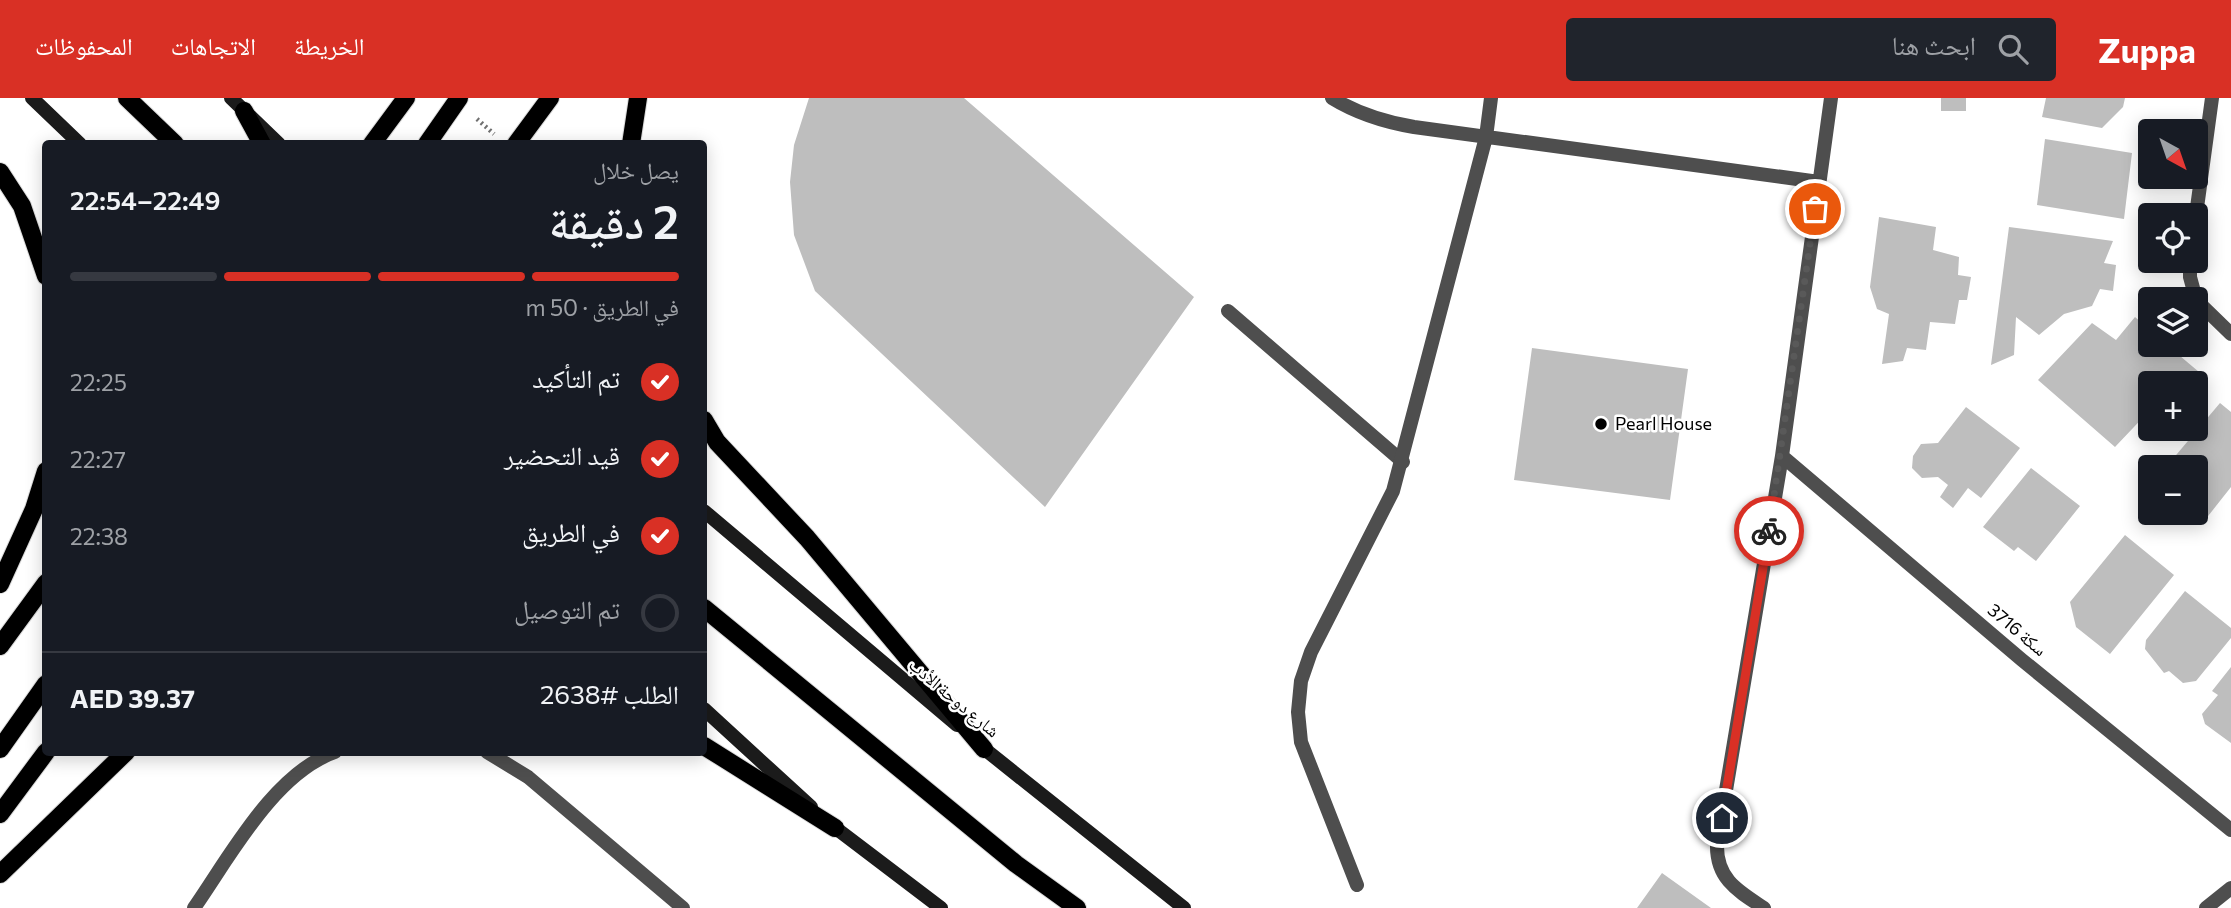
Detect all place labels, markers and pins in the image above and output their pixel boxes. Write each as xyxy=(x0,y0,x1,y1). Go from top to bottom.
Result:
pin xyxy=(1785,179,1845,239)
place label: Pearl House xyxy=(1615,412,1712,434)
marker: Pearl House xyxy=(1593,416,1609,432)
pin xyxy=(1692,788,1752,848)

